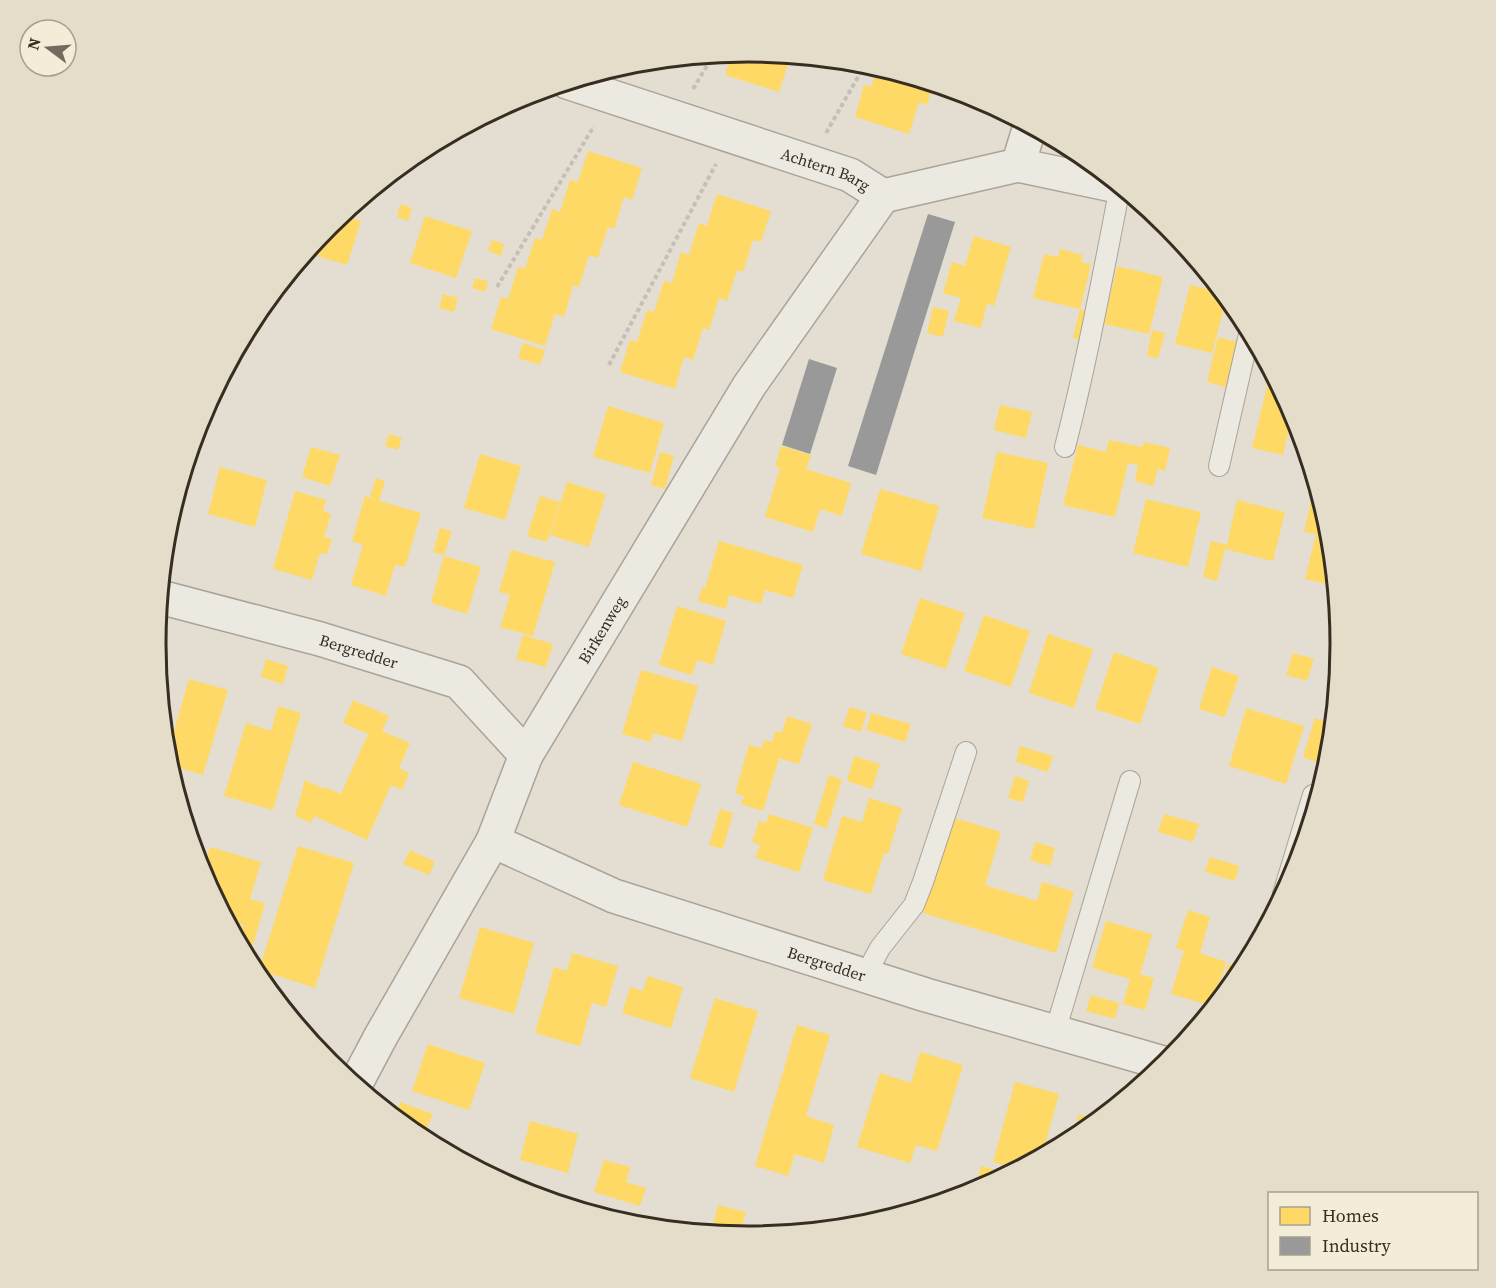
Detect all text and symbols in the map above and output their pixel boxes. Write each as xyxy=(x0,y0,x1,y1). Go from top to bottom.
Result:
north arrow xyxy=(18,18,78,78)
text: N xyxy=(21,35,46,52)
street label: Achtern Barg xyxy=(778,142,875,196)
street label: Birkenweg xyxy=(573,592,631,668)
street label: Bergredder xyxy=(317,629,401,674)
street label: Bergredder xyxy=(785,941,869,986)
legend xyxy=(1268,1192,1478,1270)
text: Homes xyxy=(1322,1203,1379,1228)
text: Industry xyxy=(1322,1233,1392,1258)

